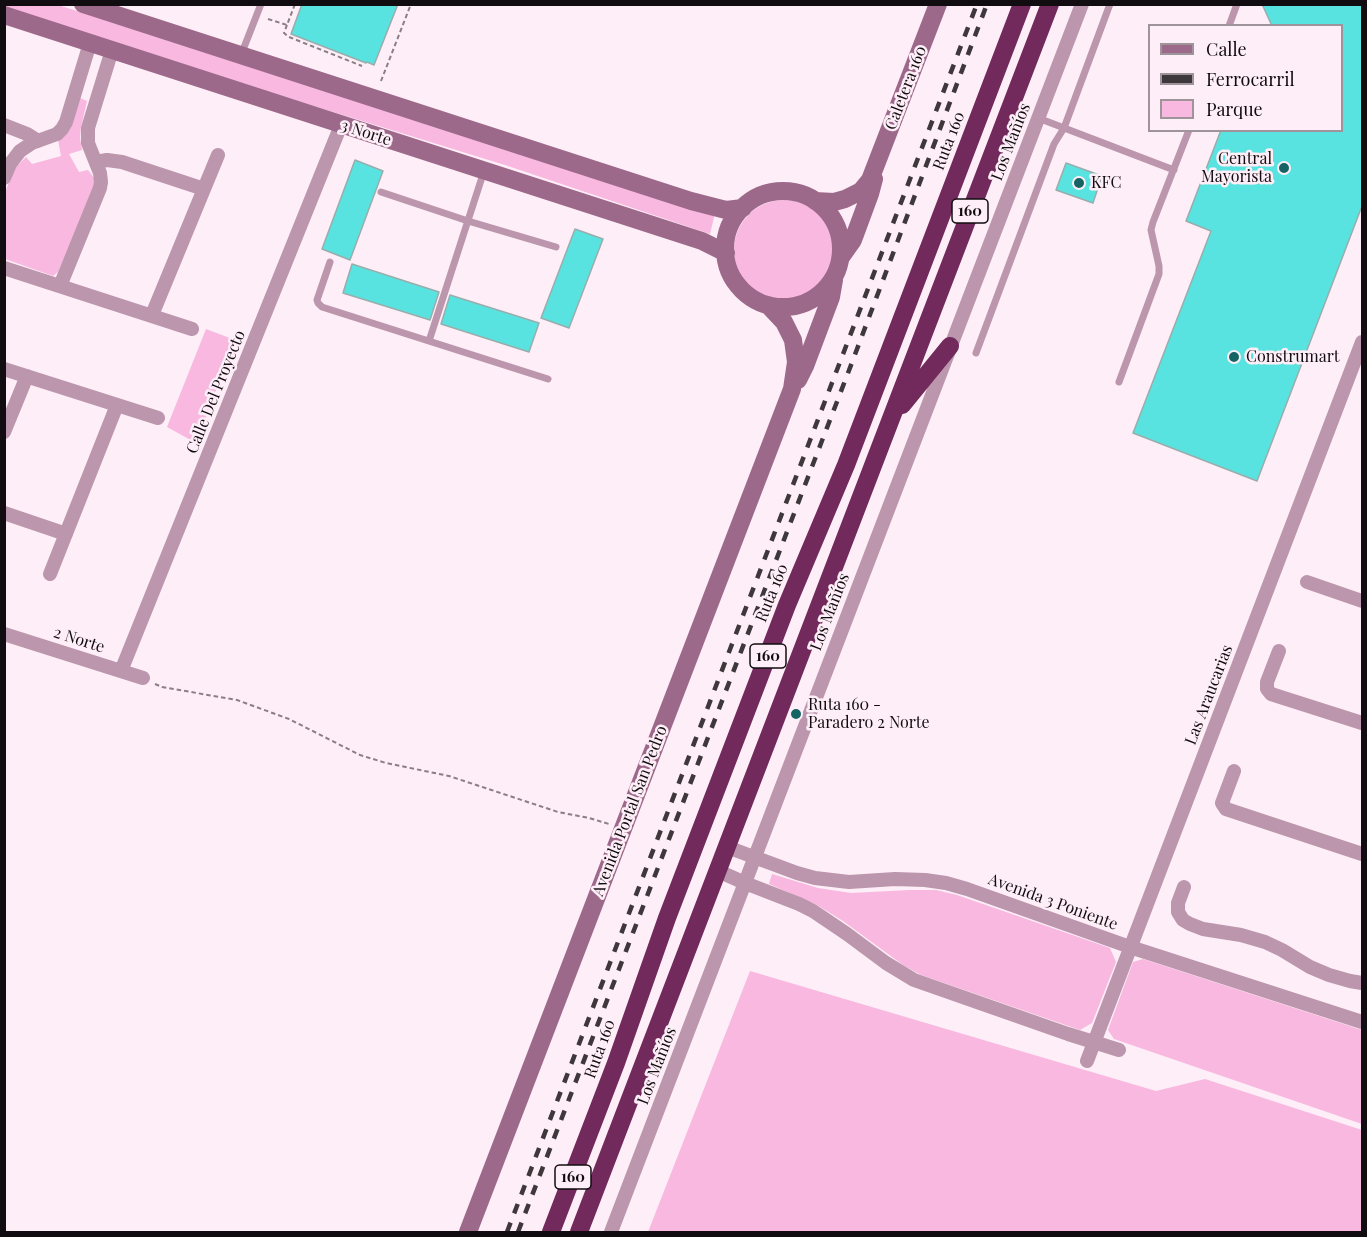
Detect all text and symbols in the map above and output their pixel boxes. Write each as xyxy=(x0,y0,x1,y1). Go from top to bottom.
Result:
legend xyxy=(1148,24,1343,132)
text: Calle xyxy=(1206,37,1247,61)
street label: Caletera 160 xyxy=(881,43,931,133)
text: Ferrocarril xyxy=(1206,67,1295,91)
text: Parque xyxy=(1206,97,1263,121)
street label: Los Mañíos xyxy=(987,101,1035,183)
street label: Ruta 160 xyxy=(929,109,969,173)
street label: 3 Norte xyxy=(338,116,394,150)
place label: Central Mayorista xyxy=(1201,149,1272,187)
marker: Central Mayorista xyxy=(1277,161,1291,175)
place label: KFC xyxy=(1091,173,1121,193)
marker: KFC xyxy=(1072,176,1086,190)
road number: 160 xyxy=(952,199,988,223)
street label: Calle Del Proyecto xyxy=(183,328,249,456)
place label: Construmart xyxy=(1246,347,1340,367)
marker: Construmart xyxy=(1227,350,1241,364)
street label: Ruta 160 xyxy=(752,561,792,625)
street label: Los Mañíos xyxy=(806,571,854,653)
street label: 2 Norte xyxy=(51,623,107,657)
street label: Las Araucarias xyxy=(1181,642,1237,748)
road number: 160 xyxy=(750,644,786,668)
place label: Ruta 160 - Paradero 2 Norte xyxy=(808,695,930,733)
marker: Ruta 160 - Paradero 2 Norte xyxy=(789,707,803,721)
street label: Avenida Portal San Pedro xyxy=(589,723,671,899)
street label: Avenida 3 Poniente xyxy=(986,870,1120,934)
street label: Ruta 160 xyxy=(581,1017,619,1081)
street label: Los Mañíos xyxy=(633,1025,681,1107)
road number: 160 xyxy=(555,1165,591,1189)

